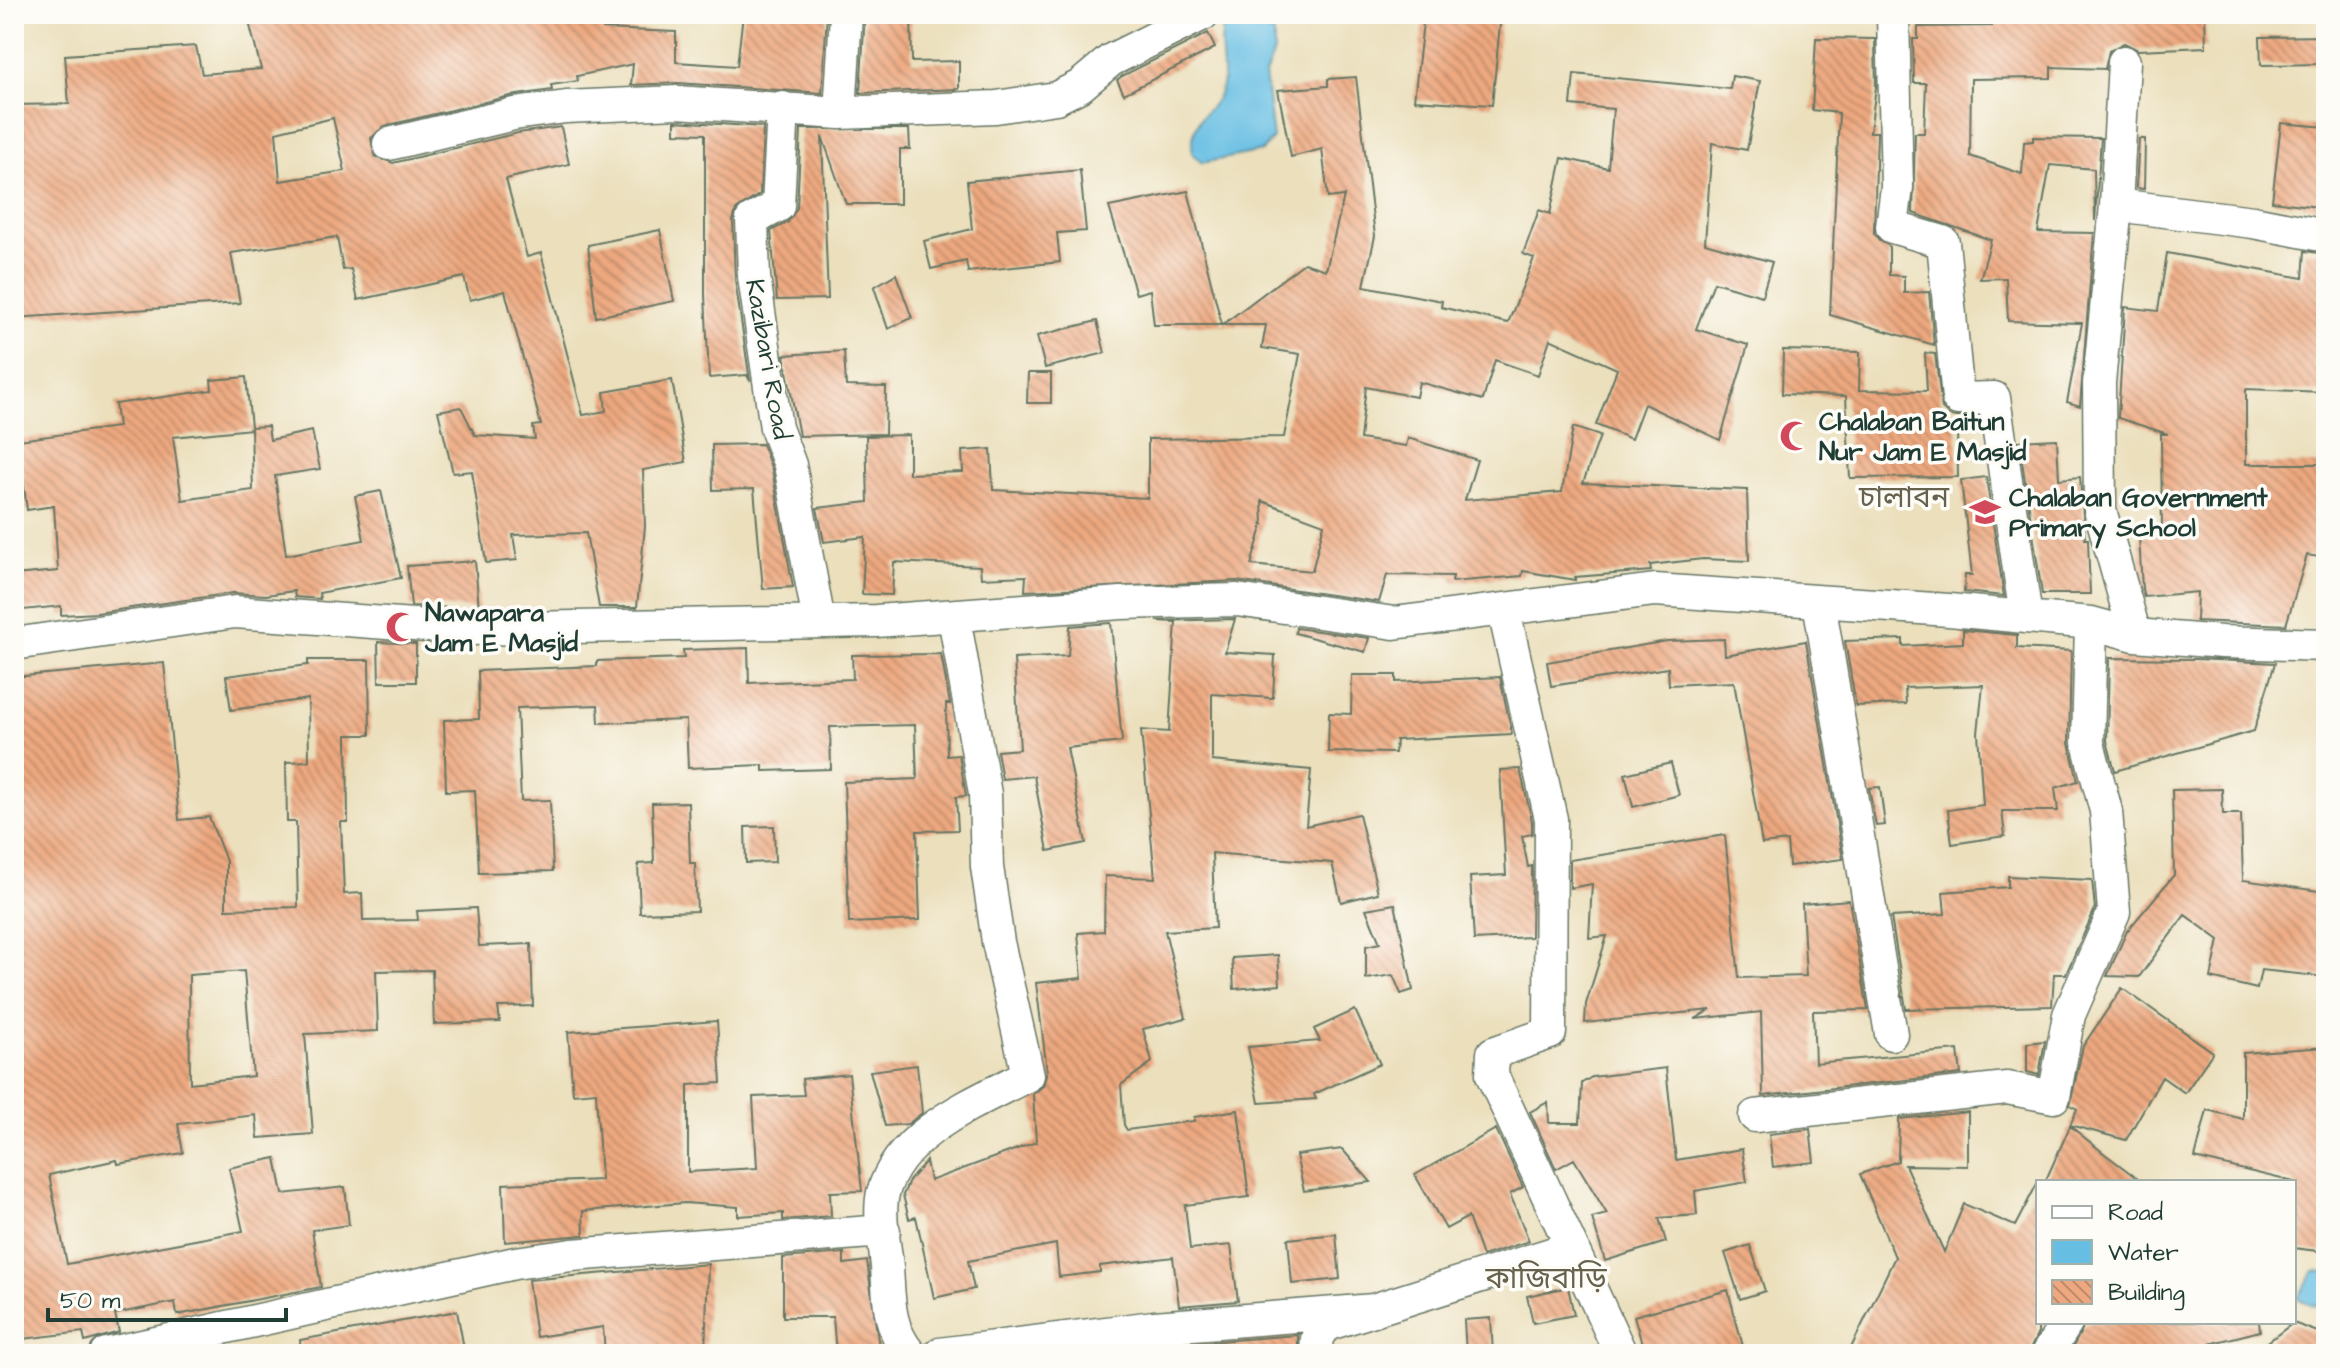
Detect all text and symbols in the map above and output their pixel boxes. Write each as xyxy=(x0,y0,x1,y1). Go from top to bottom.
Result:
street label: Kazibari Road xyxy=(736,276,800,442)
place label: Chalaban Baitun Nur Jam E Masjid xyxy=(1819,404,2027,470)
mosque icon: Chalaban Baitun Nur Jam E Masjid xyxy=(1778,419,1812,453)
district label: চালাবন xyxy=(1858,477,1950,519)
place label: Chalaban Government Primary School xyxy=(2009,480,2268,549)
school or university icon: Chalaban Government Primary School xyxy=(1968,495,2002,529)
place label: Nawapara Jam E Masjid xyxy=(424,595,579,661)
mosque icon: Nawapara Jam E Masjid xyxy=(384,610,418,644)
legend xyxy=(2036,1180,2296,1324)
text: Road xyxy=(2108,1196,2163,1230)
text: Water xyxy=(2108,1236,2179,1270)
district label: কাজিবাড়ি xyxy=(1484,1258,1607,1300)
scale bar xyxy=(48,1272,286,1322)
text: Building xyxy=(2108,1276,2185,1311)
text: 50 m xyxy=(60,1284,121,1318)

